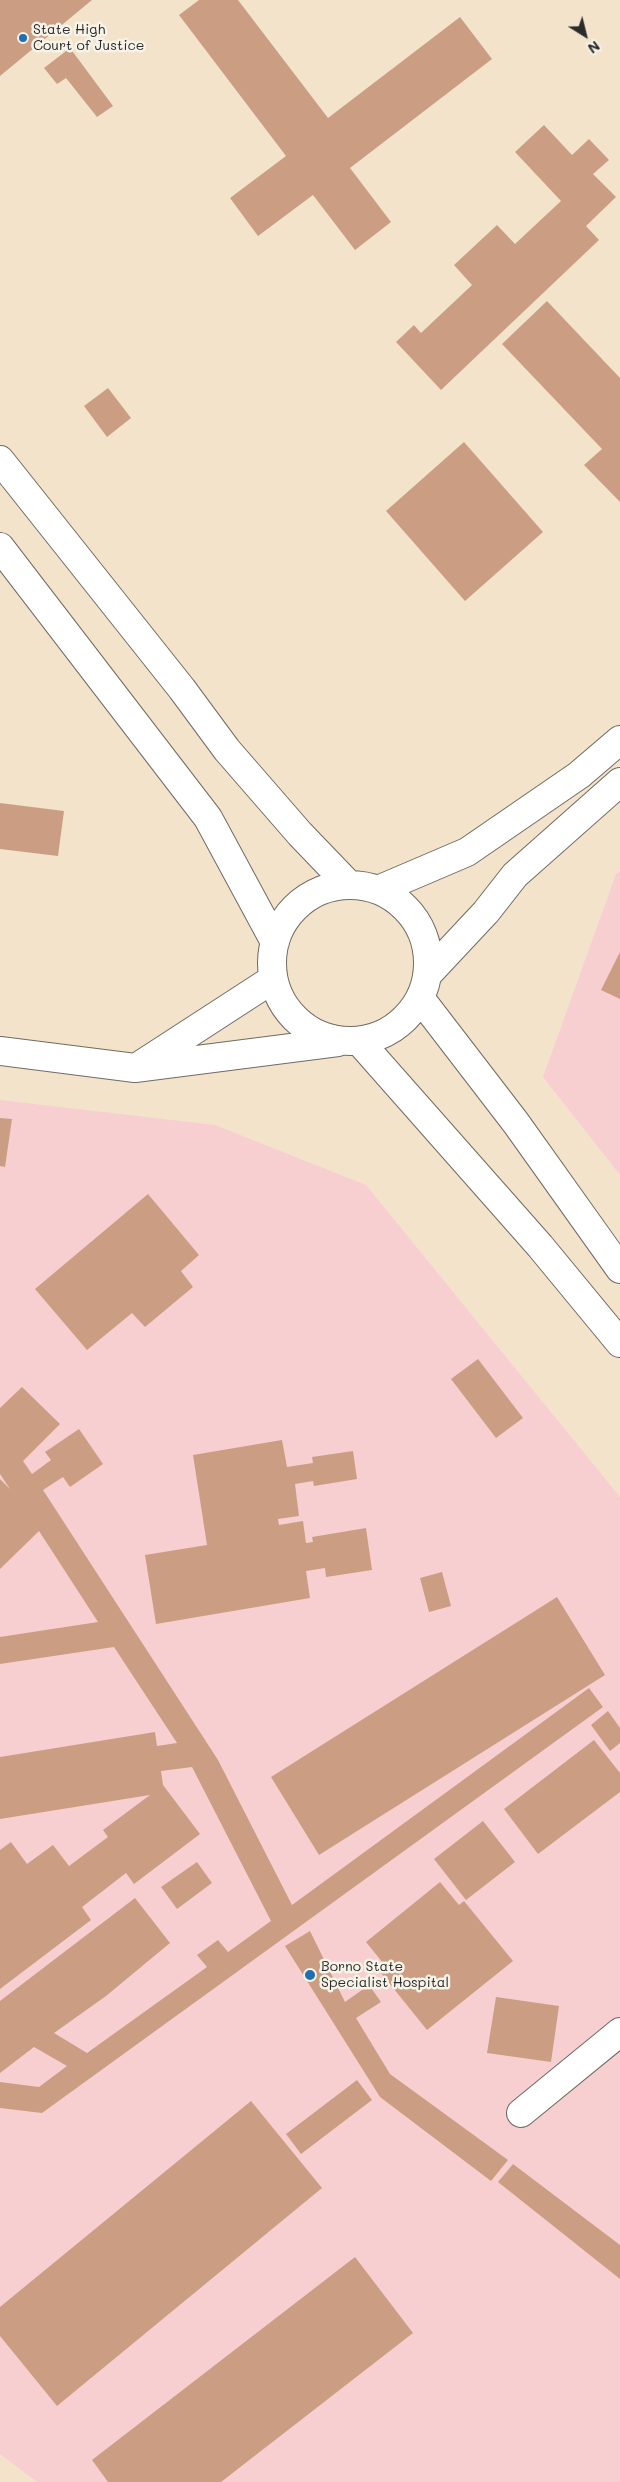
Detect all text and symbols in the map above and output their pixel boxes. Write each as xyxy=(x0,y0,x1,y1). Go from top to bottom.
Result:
north arrow xyxy=(560,10,610,60)
place label: State High Court of Justice xyxy=(33,22,144,54)
marker: State High Court of Justice xyxy=(17,32,29,44)
text: N xyxy=(584,37,604,58)
place label: Borno State Specialist Hospital xyxy=(321,1959,449,1991)
marker: Borno State Specialist Hospital xyxy=(303,1968,317,1982)

